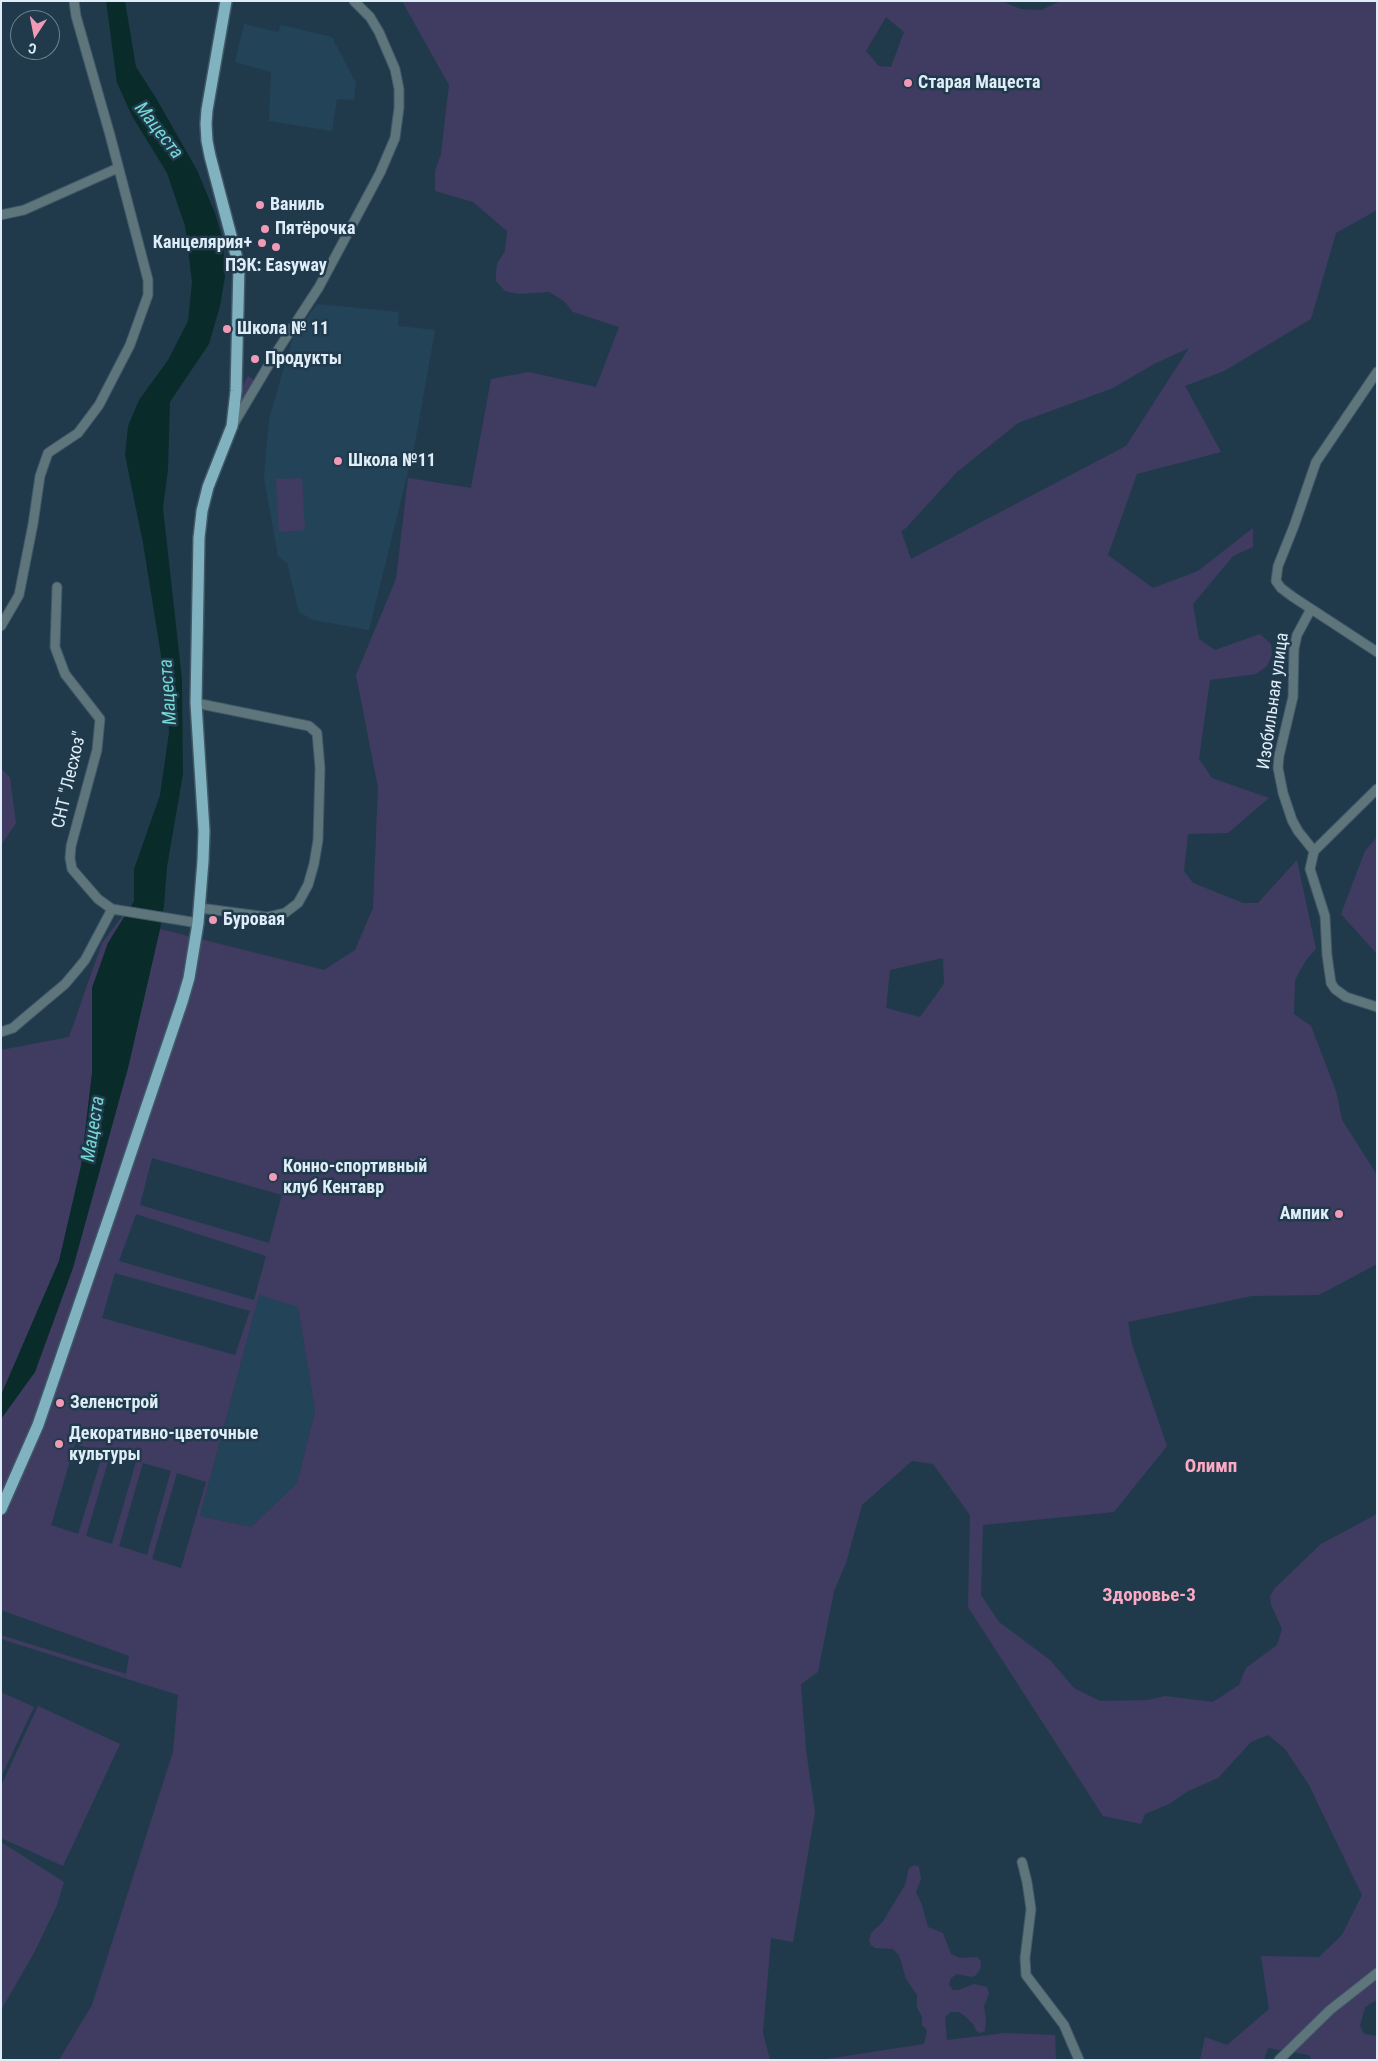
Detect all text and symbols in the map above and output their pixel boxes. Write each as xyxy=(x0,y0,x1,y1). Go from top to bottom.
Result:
north arrow xyxy=(10,10,60,60)
text: С xyxy=(27,40,38,57)
place label: Старая Мацеста xyxy=(918,72,1040,94)
marker: Старая Мацеста xyxy=(902,77,914,89)
water label: Мацеста xyxy=(129,98,187,164)
place label: Ваниль xyxy=(270,194,324,216)
marker: Ваниль xyxy=(254,199,266,211)
place label: Пятёрочка xyxy=(275,218,355,240)
marker: Пятёрочка xyxy=(259,223,271,235)
place label: Канцелярия+ xyxy=(153,232,252,254)
marker: Канцелярия+ xyxy=(256,237,268,249)
marker: ПЭК: Easyway xyxy=(270,241,282,253)
place label: ПЭК: Easyway xyxy=(225,255,327,277)
place label: Школа № 11 xyxy=(237,318,329,340)
marker: Школа № 11 xyxy=(221,323,233,335)
place label: Продукты xyxy=(265,348,342,370)
marker: Продукты xyxy=(249,353,261,365)
place label: Школа №11 xyxy=(348,450,436,472)
marker: Школа №11 xyxy=(332,455,344,467)
street label: Изобильная улица xyxy=(1254,631,1294,771)
water label: Мацеста xyxy=(155,658,183,726)
street label: СНТ "Лесхоз" xyxy=(48,729,92,831)
place label: Буровая xyxy=(223,909,285,931)
marker: Буровая xyxy=(207,914,219,926)
water label: Мацеста xyxy=(78,1095,110,1163)
place label: Конно-спортивный клуб Кентавр xyxy=(283,1156,427,1198)
marker: Конно-спортивный клуб Кентавр xyxy=(267,1171,279,1183)
place label: Ампик xyxy=(1280,1203,1329,1225)
marker: Ампик xyxy=(1333,1208,1345,1220)
place label: Зеленстрой xyxy=(70,1392,158,1414)
marker: Зеленстрой xyxy=(54,1397,66,1409)
place label: Декоративно-цветочные культуры xyxy=(69,1423,258,1466)
marker: Декоративно-цветочные культуры xyxy=(53,1438,65,1450)
district label: Олимп xyxy=(1185,1456,1237,1478)
district label: Здоровье-3 xyxy=(1102,1585,1196,1607)

